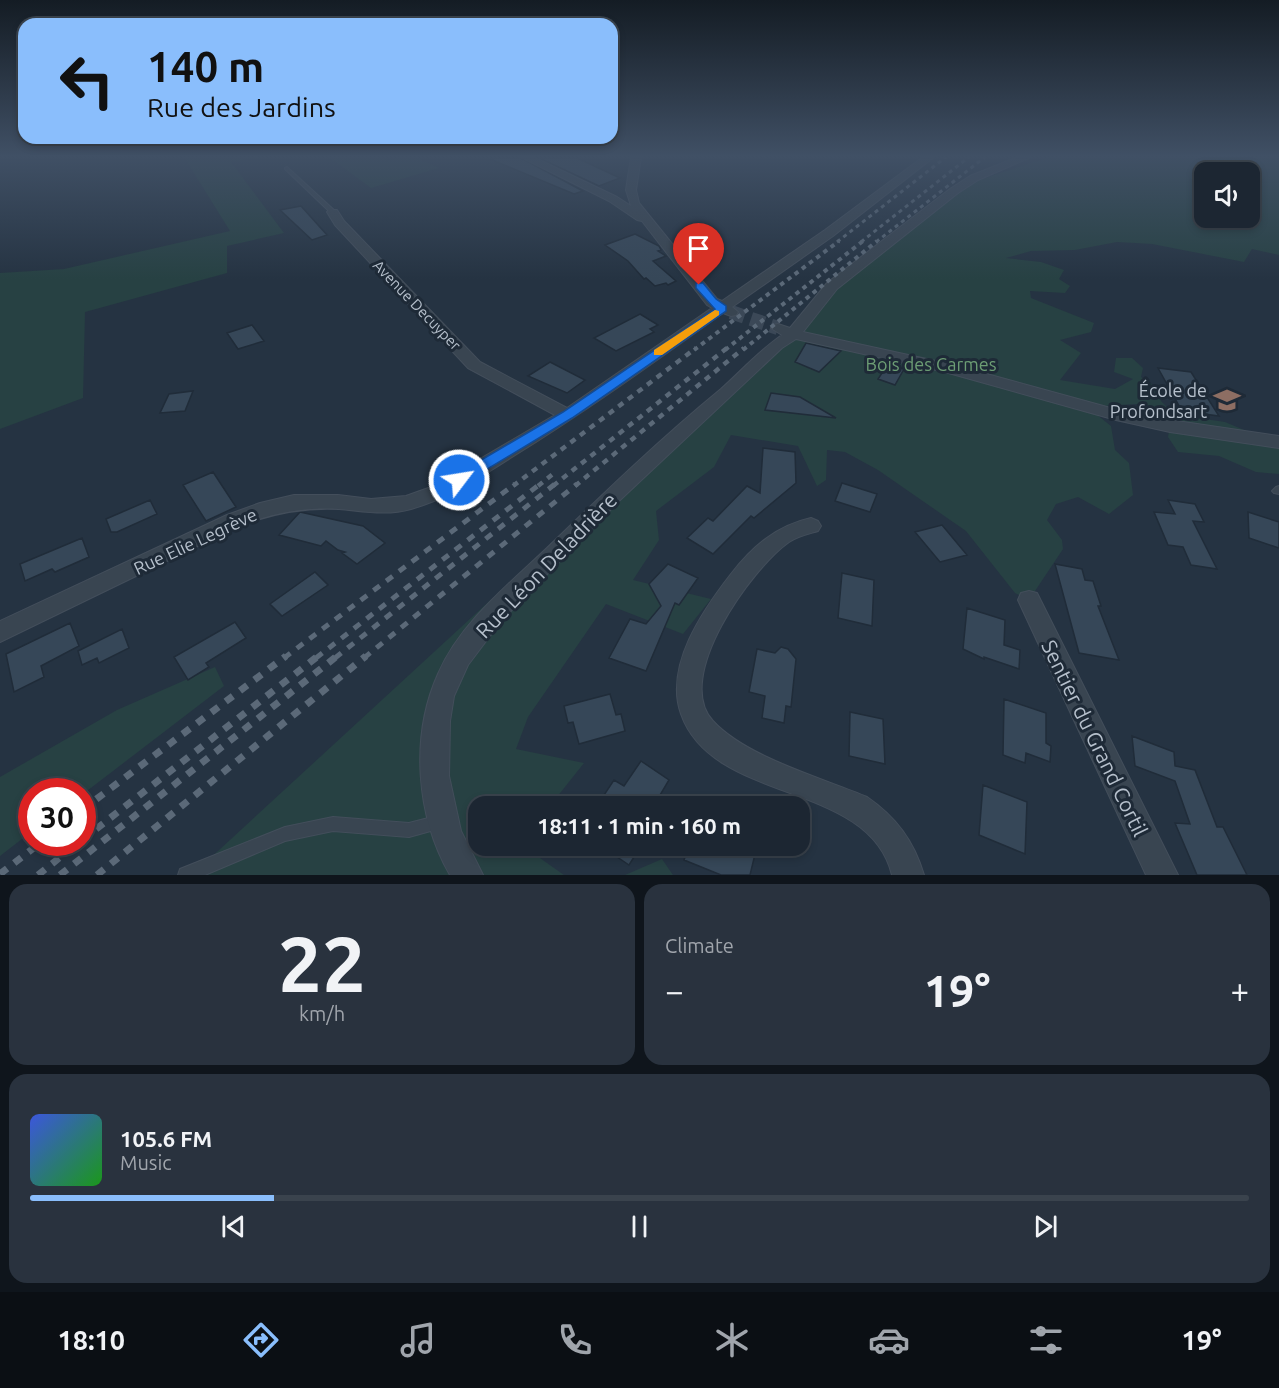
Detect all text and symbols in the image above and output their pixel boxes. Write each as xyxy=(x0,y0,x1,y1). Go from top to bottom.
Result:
icon: left xyxy=(48,42,126,120)
text: 140 m xyxy=(147,43,264,90)
text: Rue des Jardins xyxy=(147,92,336,122)
map controls xyxy=(1194,162,1260,228)
button: sound xyxy=(1194,162,1260,228)
pin xyxy=(673,223,724,285)
icon: arrive xyxy=(682,232,715,265)
street label: Avenue Decuyper xyxy=(370,257,464,354)
park label: Bois des Carmes xyxy=(865,354,997,374)
place label: École de Profondsart xyxy=(1110,379,1207,421)
school or university icon: École de Profondsart xyxy=(1212,385,1242,415)
position arrow xyxy=(427,448,491,512)
street label: Rue Léon Deladrière xyxy=(471,488,621,642)
street label: Rue Elie Legrève xyxy=(130,504,260,578)
street label: Sentier du Grand Cortil xyxy=(1037,636,1153,840)
speed limit sign: 30 xyxy=(18,778,96,856)
text: 18:11 · 1 min · 160 m xyxy=(537,813,741,838)
text: 22 xyxy=(278,919,366,1007)
text: Climate xyxy=(665,934,734,957)
text: 19° xyxy=(924,965,990,1016)
text: − xyxy=(665,972,684,1009)
text: + xyxy=(1230,972,1249,1009)
text: km/h xyxy=(299,1002,345,1025)
text: 105.6 FM xyxy=(120,1126,212,1151)
text: Music xyxy=(120,1151,172,1174)
icon: previous xyxy=(217,1210,250,1243)
icon: pause xyxy=(623,1210,656,1243)
icon: next xyxy=(1029,1210,1062,1243)
icon: directions xyxy=(240,1319,282,1361)
icon: music xyxy=(397,1319,439,1361)
icon: phone xyxy=(554,1319,596,1361)
icon: climate xyxy=(711,1319,753,1361)
icon: car xyxy=(868,1319,910,1361)
icon: filters xyxy=(1025,1319,1067,1361)
text: 18:10 xyxy=(57,1325,125,1355)
text: 19° xyxy=(1181,1325,1221,1355)

